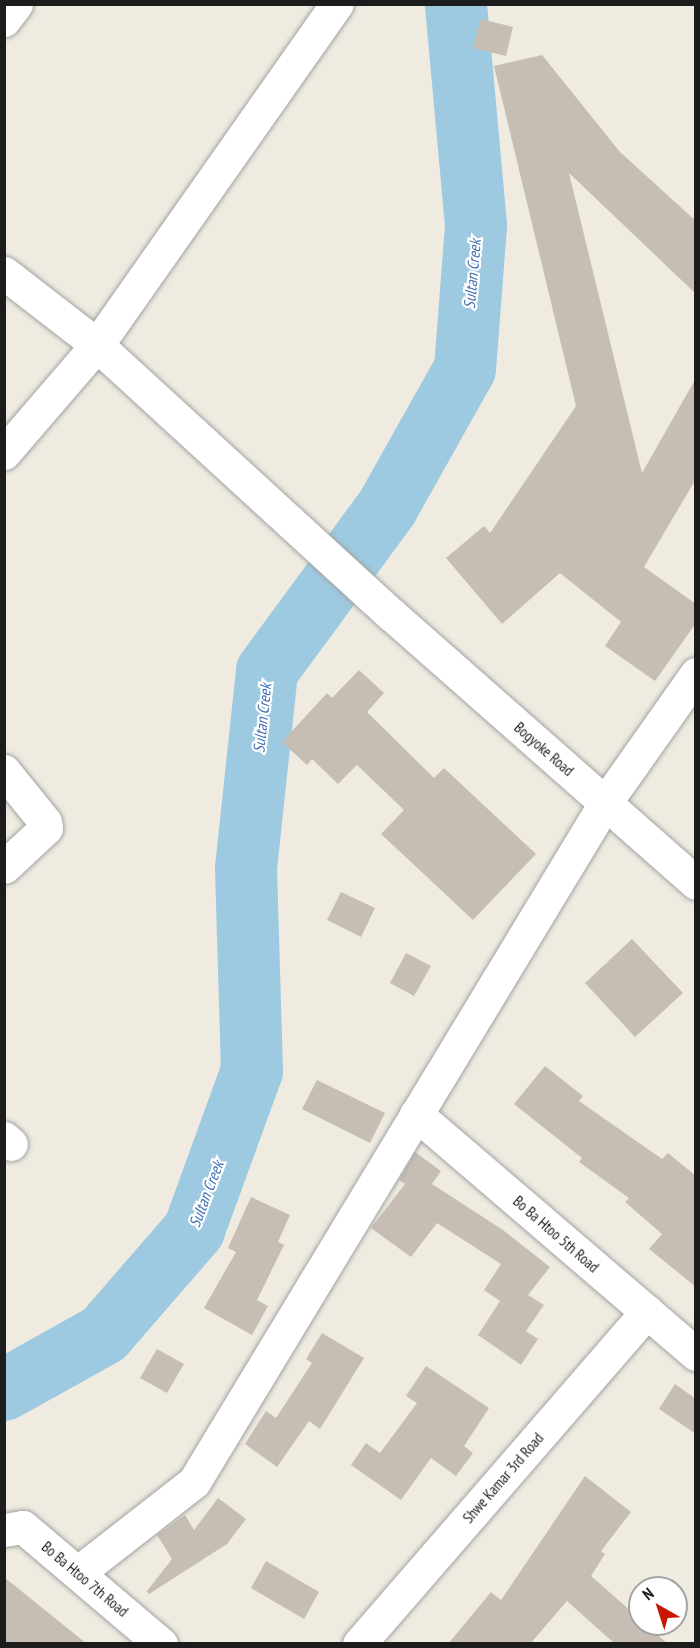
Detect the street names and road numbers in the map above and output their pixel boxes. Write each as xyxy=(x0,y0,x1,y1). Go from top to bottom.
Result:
street label: Bogyoke Road xyxy=(511,718,577,780)
street label: Bo Ba Htoo 5th Road xyxy=(510,1192,602,1276)
street label: Shwe Kamar 3rd Road xyxy=(459,1429,547,1527)
street label: Bo Ba Htoo 7th Road xyxy=(38,1538,132,1620)

